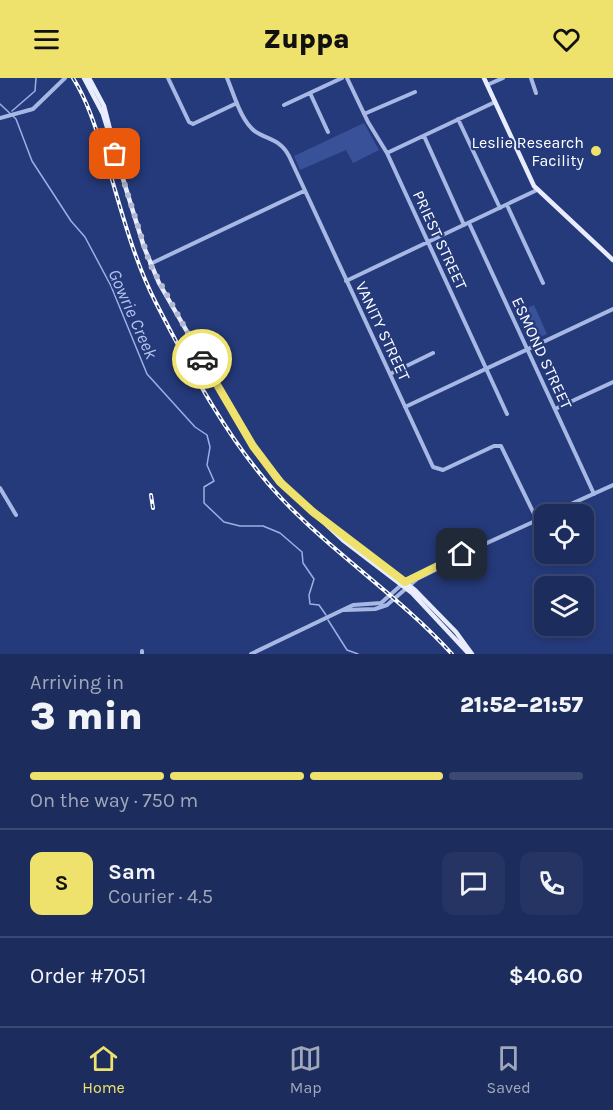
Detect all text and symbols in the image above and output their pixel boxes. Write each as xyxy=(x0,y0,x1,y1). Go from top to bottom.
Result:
icon: menu xyxy=(30,23,63,56)
text: Zuppa xyxy=(263,23,350,55)
icon: heart xyxy=(550,23,583,56)
pin xyxy=(89,128,140,179)
place label: Leslie Research Facility xyxy=(471,133,585,170)
icon: bag xyxy=(98,137,131,170)
marker: Leslie Research Facility xyxy=(589,144,603,158)
street label: PRIEST STREET xyxy=(409,187,471,293)
water label: Gowrie Creek xyxy=(103,266,163,363)
street label: VANITY STREET xyxy=(352,278,414,384)
street label: ESMOND STREET xyxy=(508,294,576,412)
courier xyxy=(172,329,232,389)
icon: car xyxy=(186,343,219,376)
map controls xyxy=(534,504,594,636)
button: locate xyxy=(534,504,594,564)
pin xyxy=(436,528,487,579)
icon: home xyxy=(445,537,478,570)
button: layers xyxy=(534,576,594,636)
text: Arriving in xyxy=(30,671,124,694)
text: 21:52–21:57 xyxy=(460,692,583,718)
text: 3 min xyxy=(30,693,143,739)
text: On the way · 750 m xyxy=(30,789,198,812)
button: chat xyxy=(442,852,505,915)
button: phone xyxy=(520,852,583,915)
text: Sam xyxy=(108,859,156,885)
text: S xyxy=(54,870,69,896)
text: Courier · 4.5 xyxy=(108,885,213,908)
text: Order #7051 xyxy=(30,963,147,989)
text: $40.60 xyxy=(509,963,583,989)
tab: Home xyxy=(82,1042,125,1097)
tab: Map xyxy=(289,1042,322,1097)
tab: Saved xyxy=(487,1042,531,1097)

